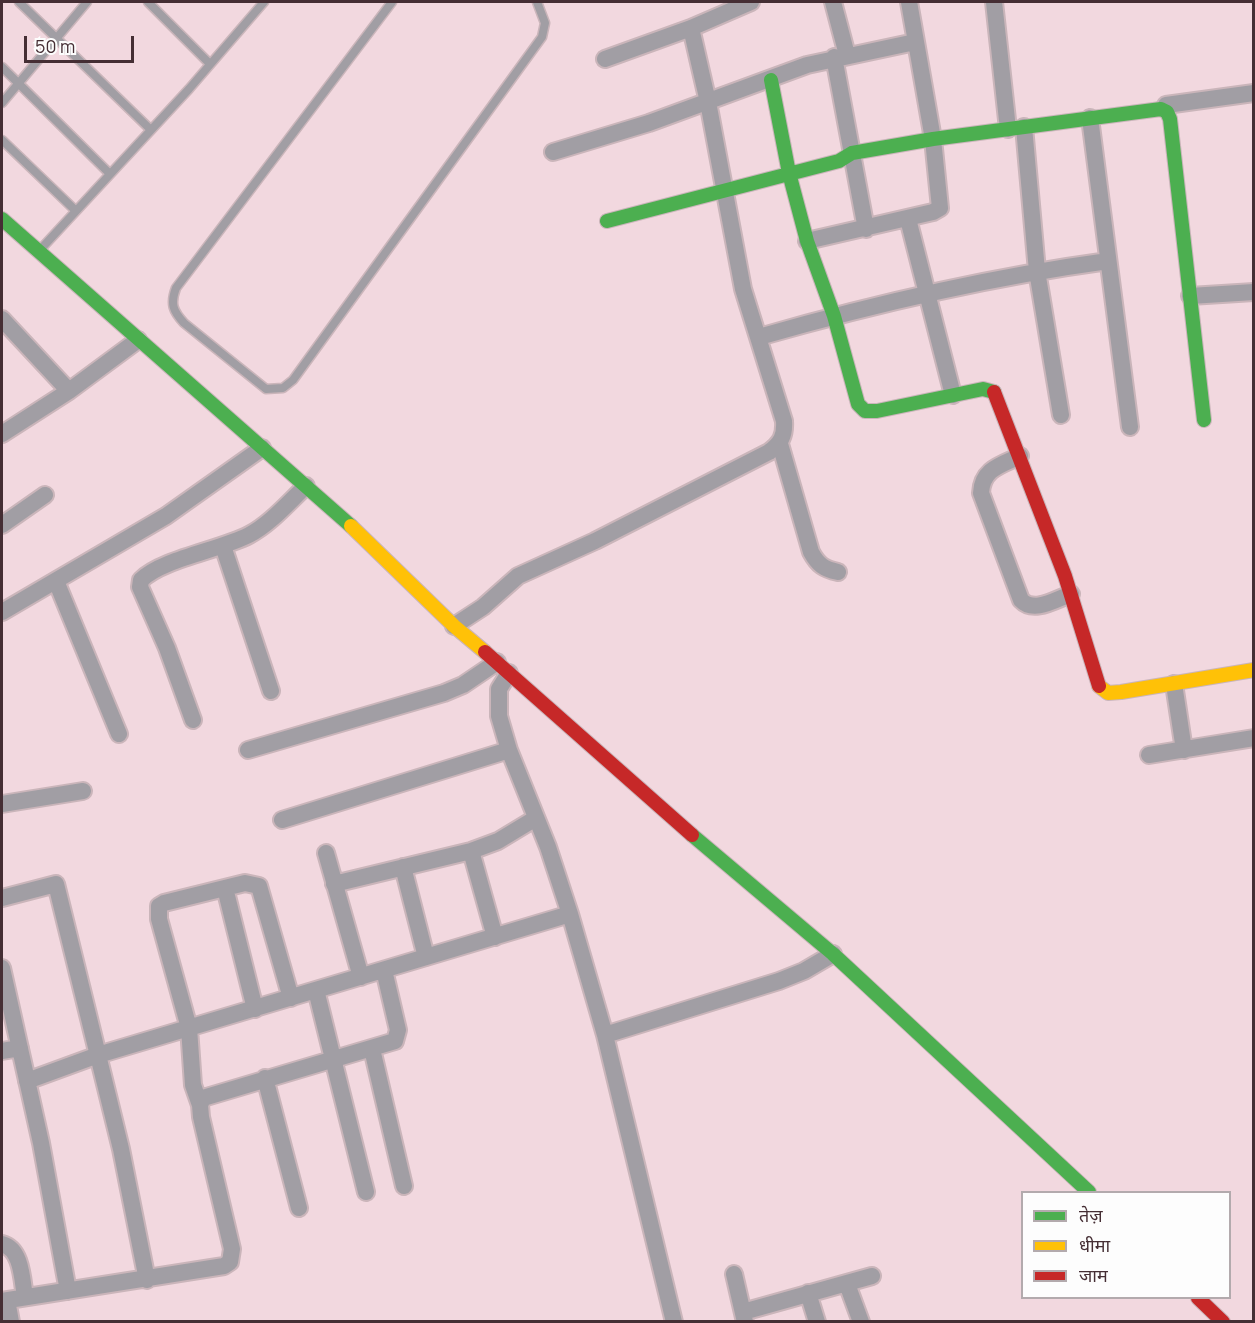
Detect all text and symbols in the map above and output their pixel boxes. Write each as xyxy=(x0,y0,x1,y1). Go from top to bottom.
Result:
scale bar xyxy=(27,24,136,62)
text: 50 m xyxy=(35,34,75,58)
legend xyxy=(1021,1191,1231,1299)
text: तेज़ xyxy=(1079,1203,1103,1227)
text: धीमा xyxy=(1079,1233,1110,1257)
text: जाम xyxy=(1079,1263,1108,1287)

